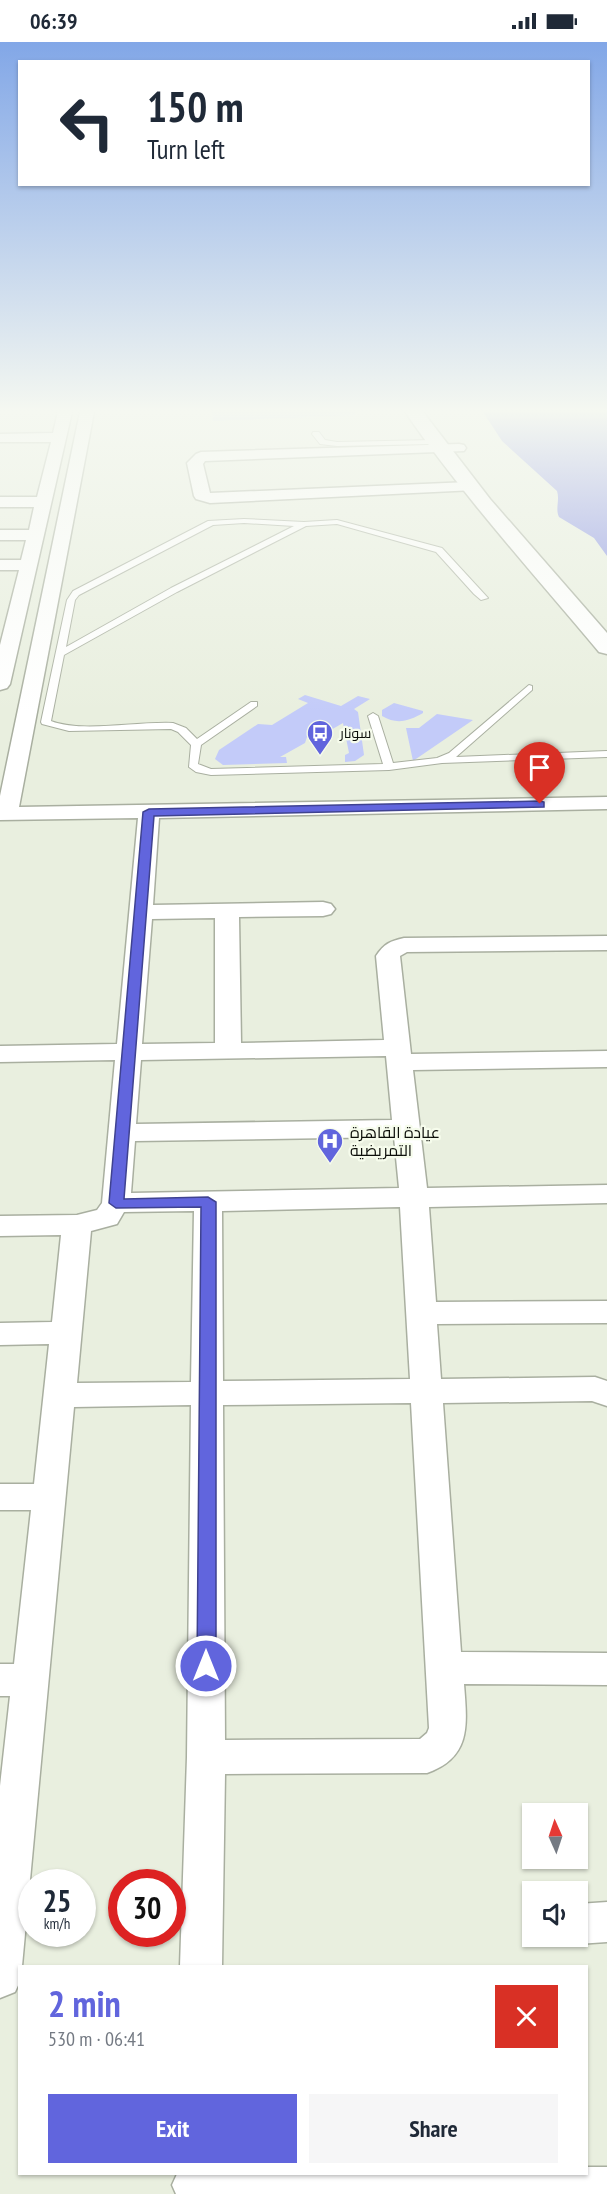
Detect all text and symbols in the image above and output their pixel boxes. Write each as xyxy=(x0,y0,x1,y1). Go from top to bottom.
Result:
text: 06:39 xyxy=(30,7,78,35)
text: 150 m xyxy=(147,79,244,134)
icon: left xyxy=(48,84,126,162)
text: Turn left xyxy=(147,132,225,166)
bus stop icon: سونار xyxy=(305,718,335,756)
place label: سونار xyxy=(339,724,371,742)
pin xyxy=(514,742,565,804)
icon: arrive xyxy=(523,751,556,784)
place label: عيادة القاهرة التمريضية xyxy=(350,1122,440,1160)
hospital icon: عيادة القاهرة التمريضية xyxy=(315,1126,345,1164)
position arrow xyxy=(174,1634,238,1698)
north arrow xyxy=(522,1803,588,1869)
map controls xyxy=(522,1803,588,1947)
speed limit sign: 30 xyxy=(108,1869,186,1947)
text: 25 xyxy=(43,1881,71,1920)
button: sound xyxy=(522,1881,588,1947)
text: km/h xyxy=(44,1914,70,1933)
text: 2 min xyxy=(48,1980,121,2027)
button: close xyxy=(495,1985,558,2048)
text: 530 m · 06:41 xyxy=(48,2026,145,2052)
button: Exit xyxy=(48,2094,297,2163)
button: Share xyxy=(309,2094,558,2163)

